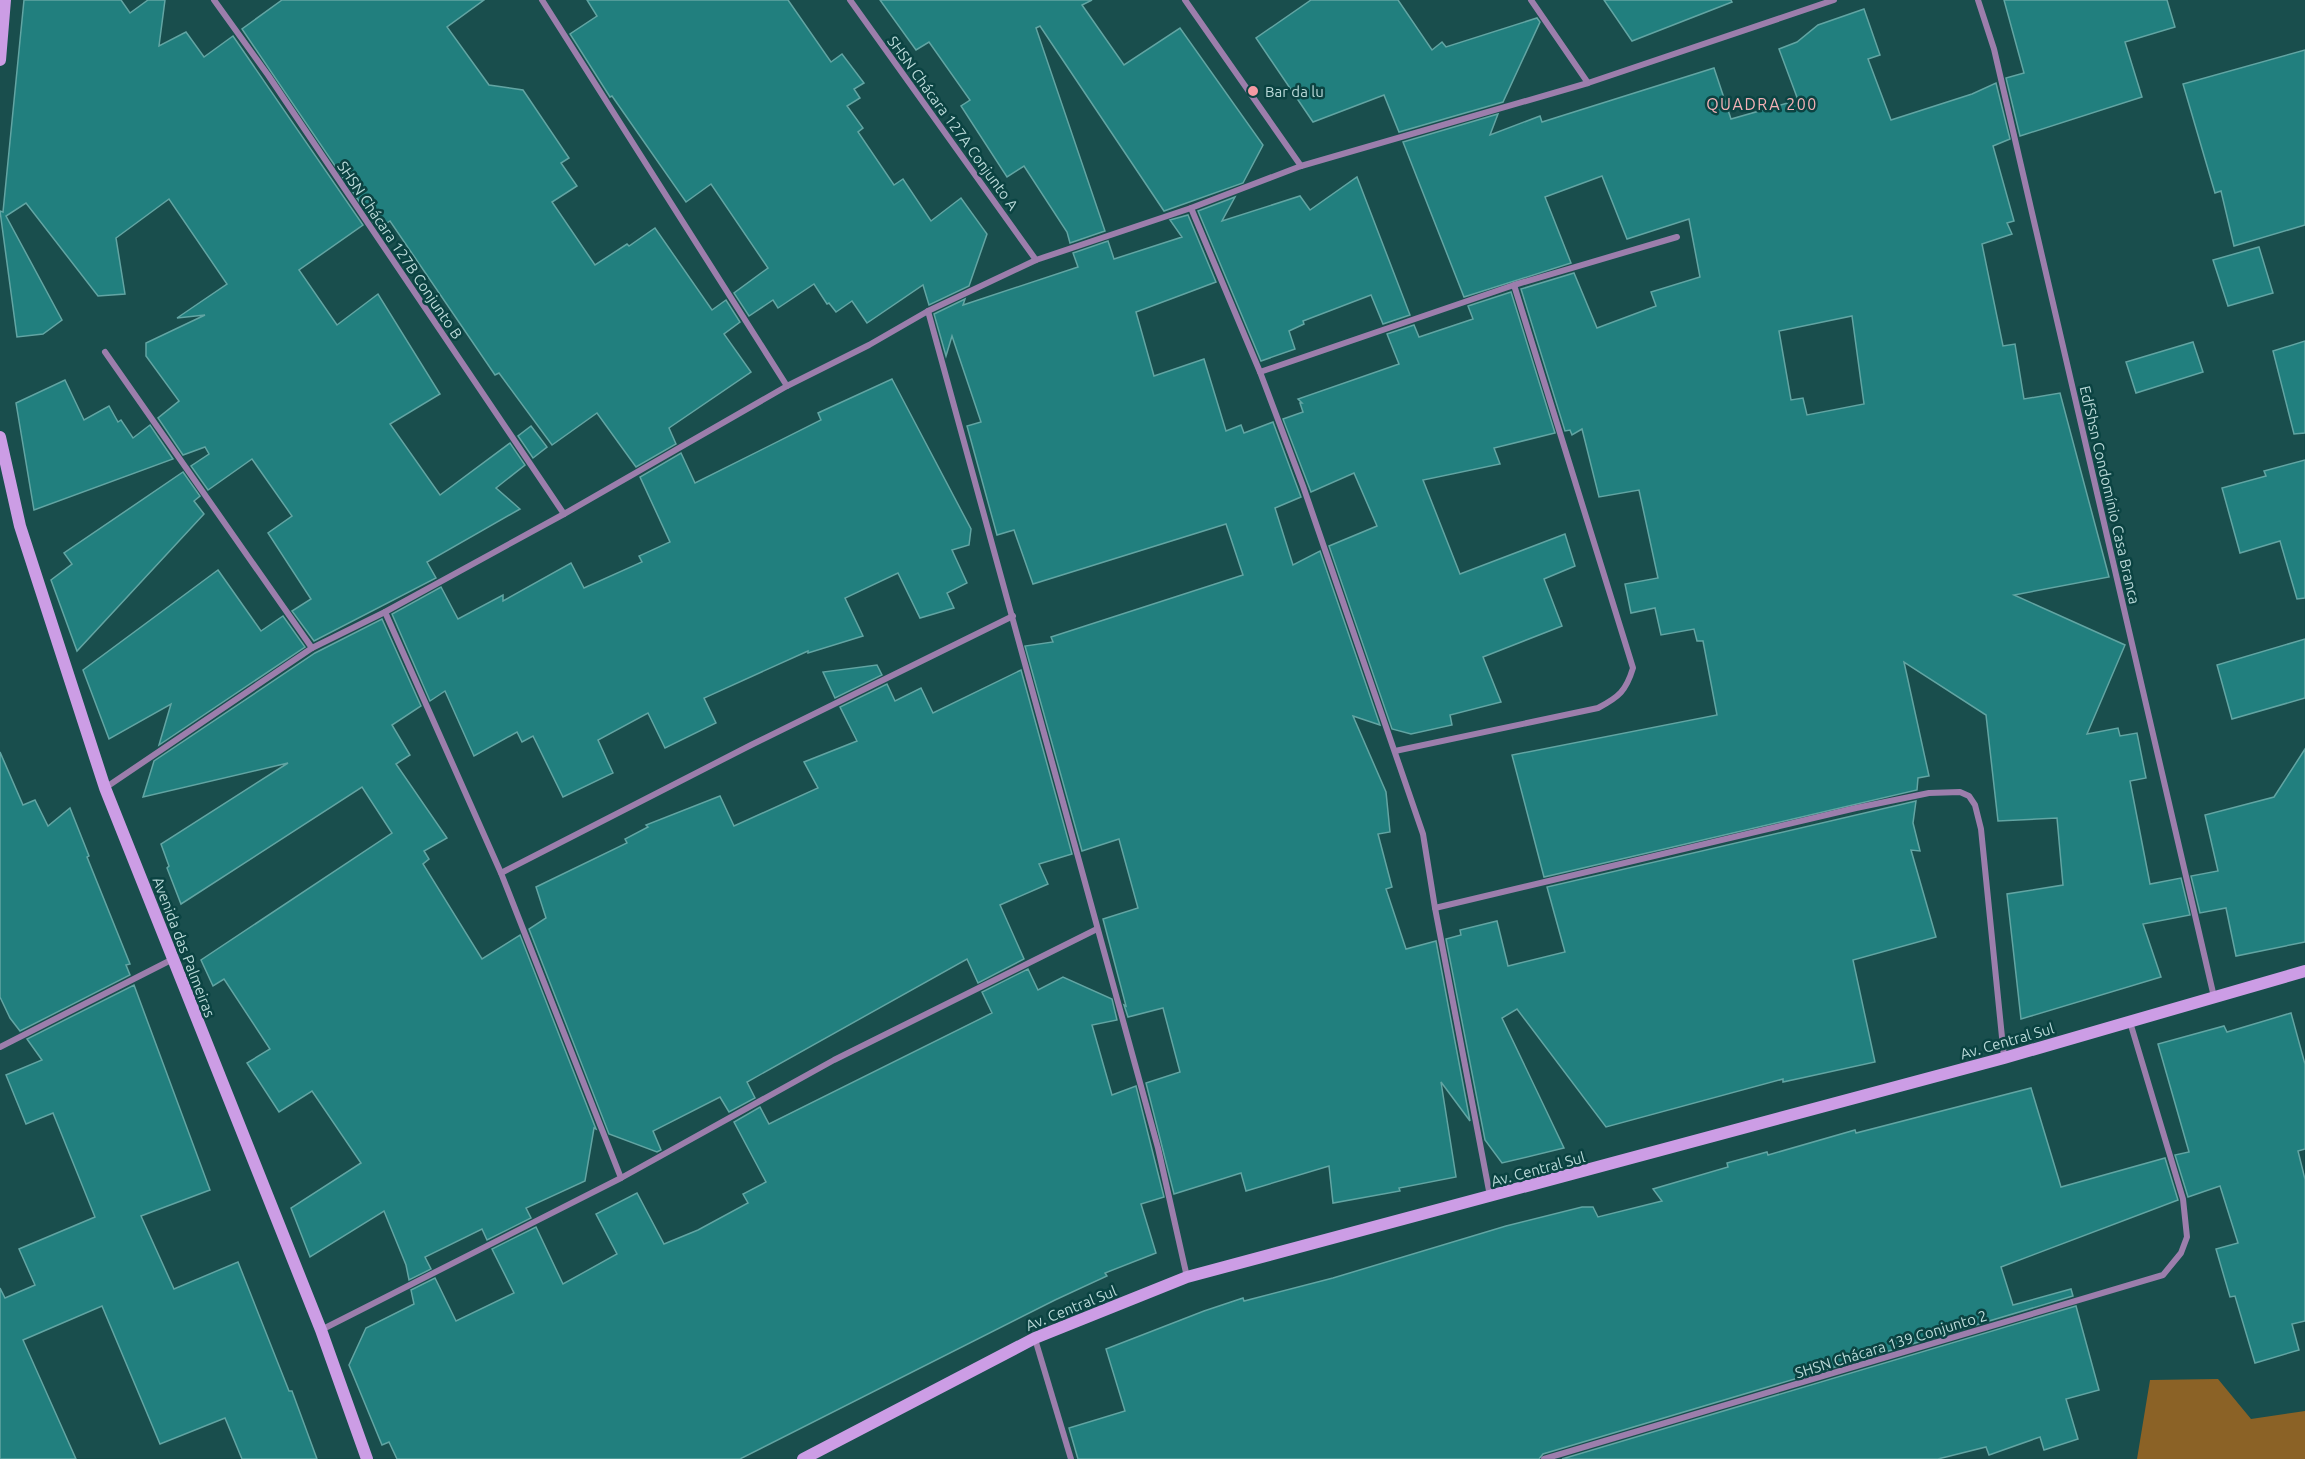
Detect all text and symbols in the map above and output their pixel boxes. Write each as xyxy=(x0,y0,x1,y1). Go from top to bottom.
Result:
street label: SHSN Chácara 127A Conjunto A xyxy=(884,33,1022,214)
place label: Bar da lu xyxy=(1265,83,1324,100)
marker: Bar da lu xyxy=(1246,84,1260,98)
district label: QUADRA 200 xyxy=(1706,95,1818,113)
street label: SHSN Chácara 127B Conjunto B xyxy=(334,158,466,342)
street label: EdfShsn Condomínio Casa Branca xyxy=(2077,384,2143,606)
street label: Avenida das Palmeiras xyxy=(149,874,219,1020)
street label: Av. Central Sul xyxy=(1958,1019,2056,1062)
street label: Av. Central Sul xyxy=(1489,1148,1587,1190)
street label: Av. Central Sul xyxy=(1023,1282,1119,1334)
street label: SHSN Chácara 139 Conjunto 2 xyxy=(1793,1307,1989,1381)

